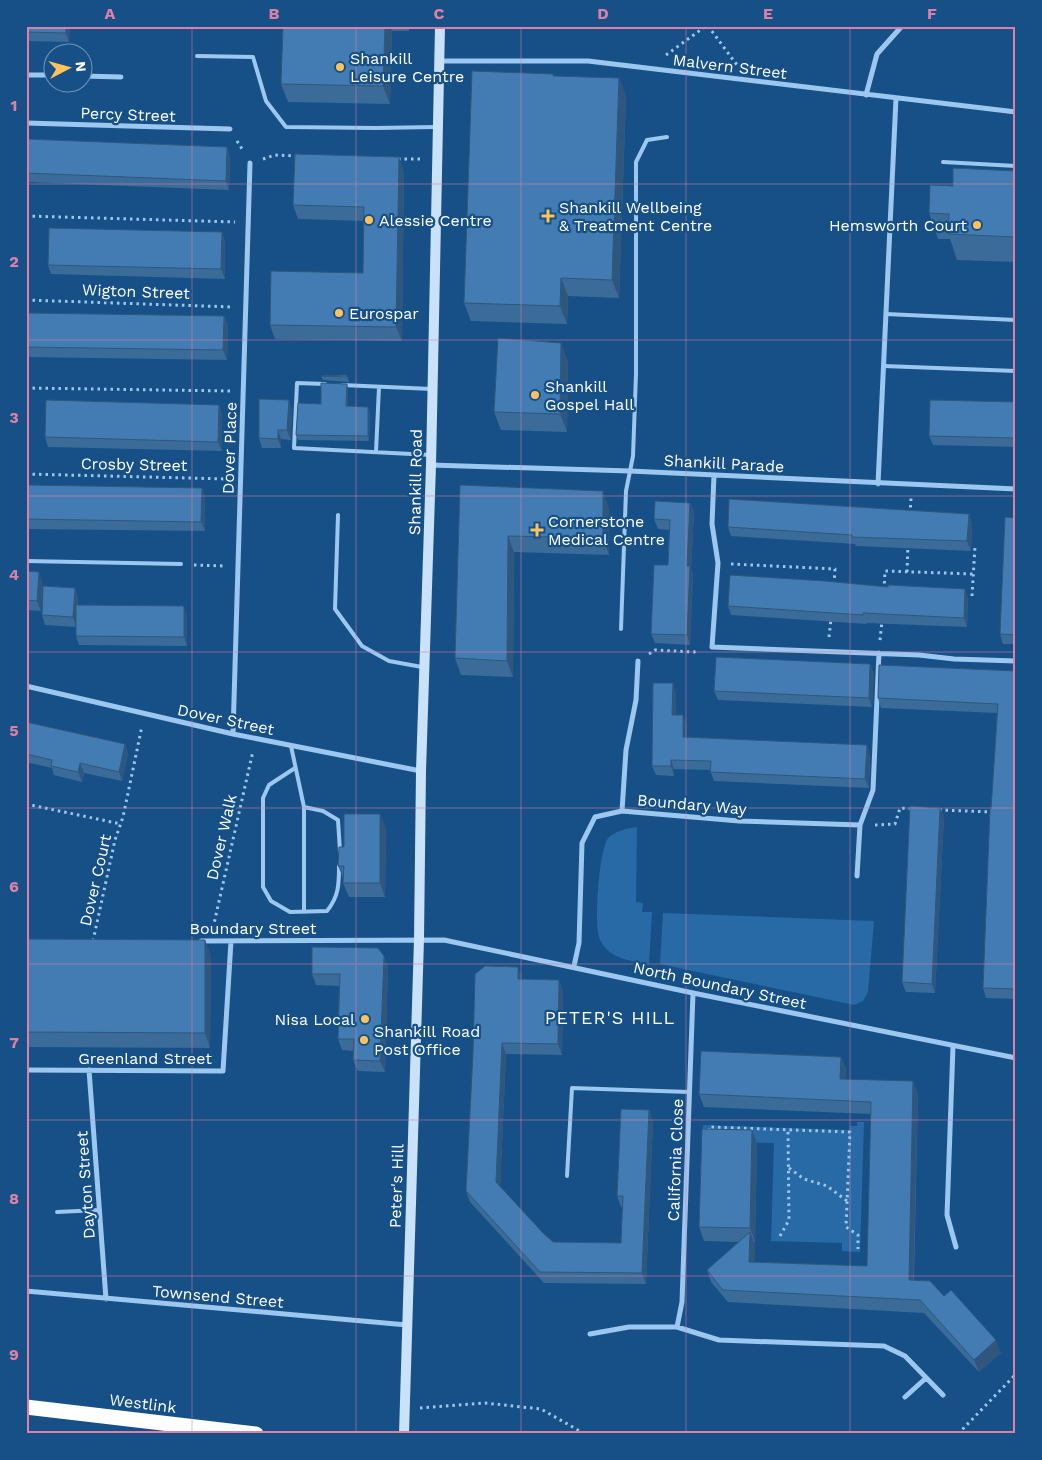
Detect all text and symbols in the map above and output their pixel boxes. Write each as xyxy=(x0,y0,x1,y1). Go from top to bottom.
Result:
text: A xyxy=(105,4,116,23)
text: B xyxy=(269,4,280,23)
text: C xyxy=(434,4,445,23)
text: D xyxy=(597,4,609,23)
text: E xyxy=(763,4,773,23)
text: F xyxy=(927,4,937,23)
north arrow xyxy=(42,42,92,92)
place label: Shankill Leisure Centre xyxy=(350,49,464,86)
street label: Malvern Street xyxy=(672,50,788,83)
text: N xyxy=(72,61,89,73)
marker: Shankill Leisure Centre xyxy=(334,61,346,73)
text: 1 xyxy=(11,96,17,115)
street label: Percy Street xyxy=(80,103,176,126)
place label: Shankill Wellbeing & Treatment Centre xyxy=(559,198,712,235)
marker: Shankill Wellbeing & Treatment Centre xyxy=(541,209,555,223)
place label: Alessie Centre xyxy=(379,211,492,230)
marker: Alessie Centre xyxy=(363,214,375,226)
place label: Hemsworth Court xyxy=(829,216,967,235)
marker: Hemsworth Court xyxy=(971,219,983,231)
text: 2 xyxy=(9,252,19,271)
street label: Wigton Street xyxy=(82,280,191,303)
place label: Eurospar xyxy=(349,304,419,323)
marker: Eurospar xyxy=(333,307,345,319)
place label: Shankill Gospel Hall xyxy=(545,377,634,414)
marker: Shankill Gospel Hall xyxy=(529,389,541,401)
street label: Dover Place xyxy=(218,402,241,494)
text: 3 xyxy=(9,408,19,427)
street label: Shankill Road xyxy=(405,429,426,535)
street label: Shankill Parade xyxy=(663,451,785,476)
street label: Crosby Street xyxy=(81,454,188,475)
place label: Cornerstone Medical Centre xyxy=(548,512,665,549)
marker: Cornerstone Medical Centre xyxy=(530,523,544,537)
text: 4 xyxy=(9,565,19,584)
street label: Dover Street xyxy=(176,700,276,739)
text: 5 xyxy=(9,721,19,740)
street label: Boundary Way xyxy=(636,790,748,819)
street label: Dover Walk xyxy=(202,792,241,882)
street label: Dover Court xyxy=(76,832,115,928)
text: 6 xyxy=(9,877,19,896)
street label: Boundary Street xyxy=(190,919,317,938)
street label: North Boundary Street xyxy=(632,958,808,1013)
district label: PETER'S HILL xyxy=(545,1007,675,1028)
place label: Nisa Local xyxy=(275,1010,355,1029)
marker: Nisa Local xyxy=(359,1013,371,1025)
place label: Shankill Road Post Office xyxy=(374,1022,480,1059)
text: 7 xyxy=(9,1033,19,1052)
marker: Shankill Road Post Office xyxy=(358,1034,370,1046)
street label: Greenland Street xyxy=(78,1049,212,1068)
street label: California Close xyxy=(664,1098,687,1222)
street label: Dayton Street xyxy=(72,1130,99,1240)
street label: Peter's Hill xyxy=(386,1143,407,1228)
text: 8 xyxy=(9,1189,19,1208)
street label: Townsend Street xyxy=(152,1281,285,1312)
text: 9 xyxy=(9,1345,19,1364)
street label: Westlink xyxy=(108,1390,178,1417)

